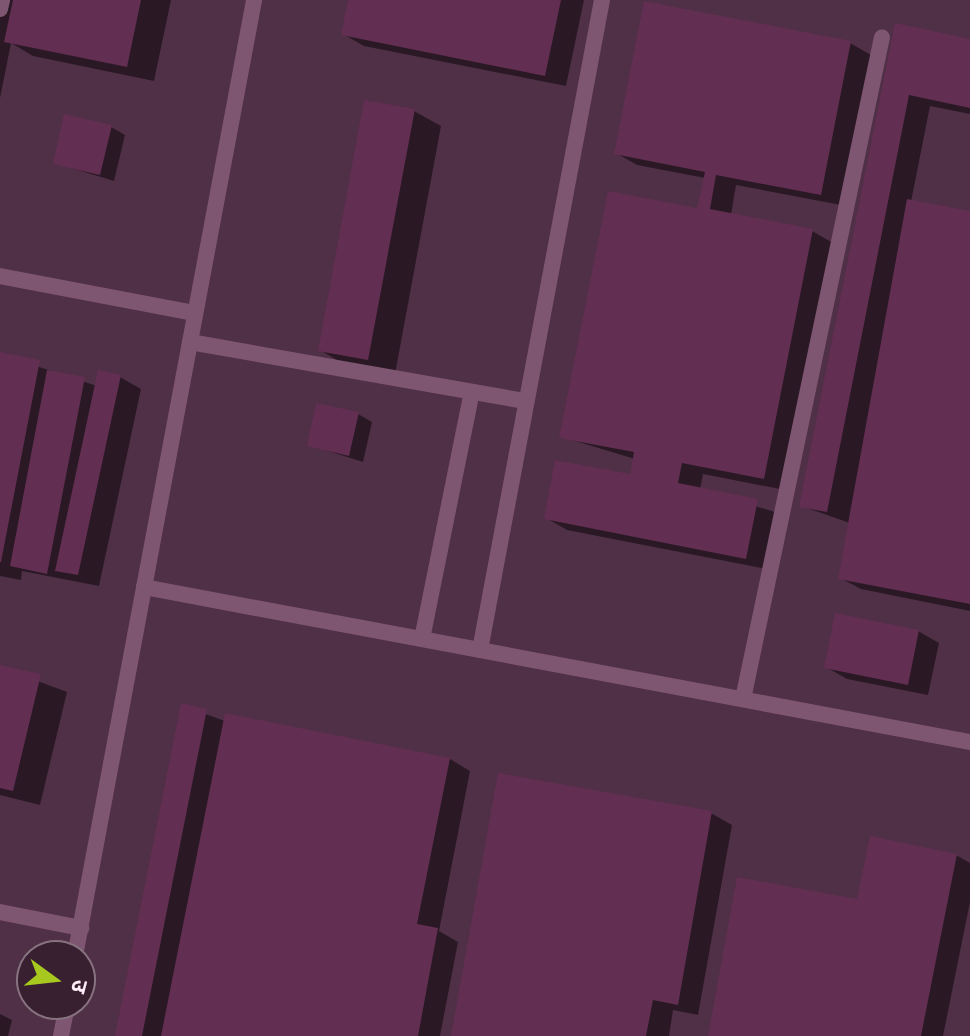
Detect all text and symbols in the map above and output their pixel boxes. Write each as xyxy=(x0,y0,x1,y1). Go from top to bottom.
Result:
north arrow xyxy=(16,940,96,1020)
text: उ xyxy=(63,976,92,996)

